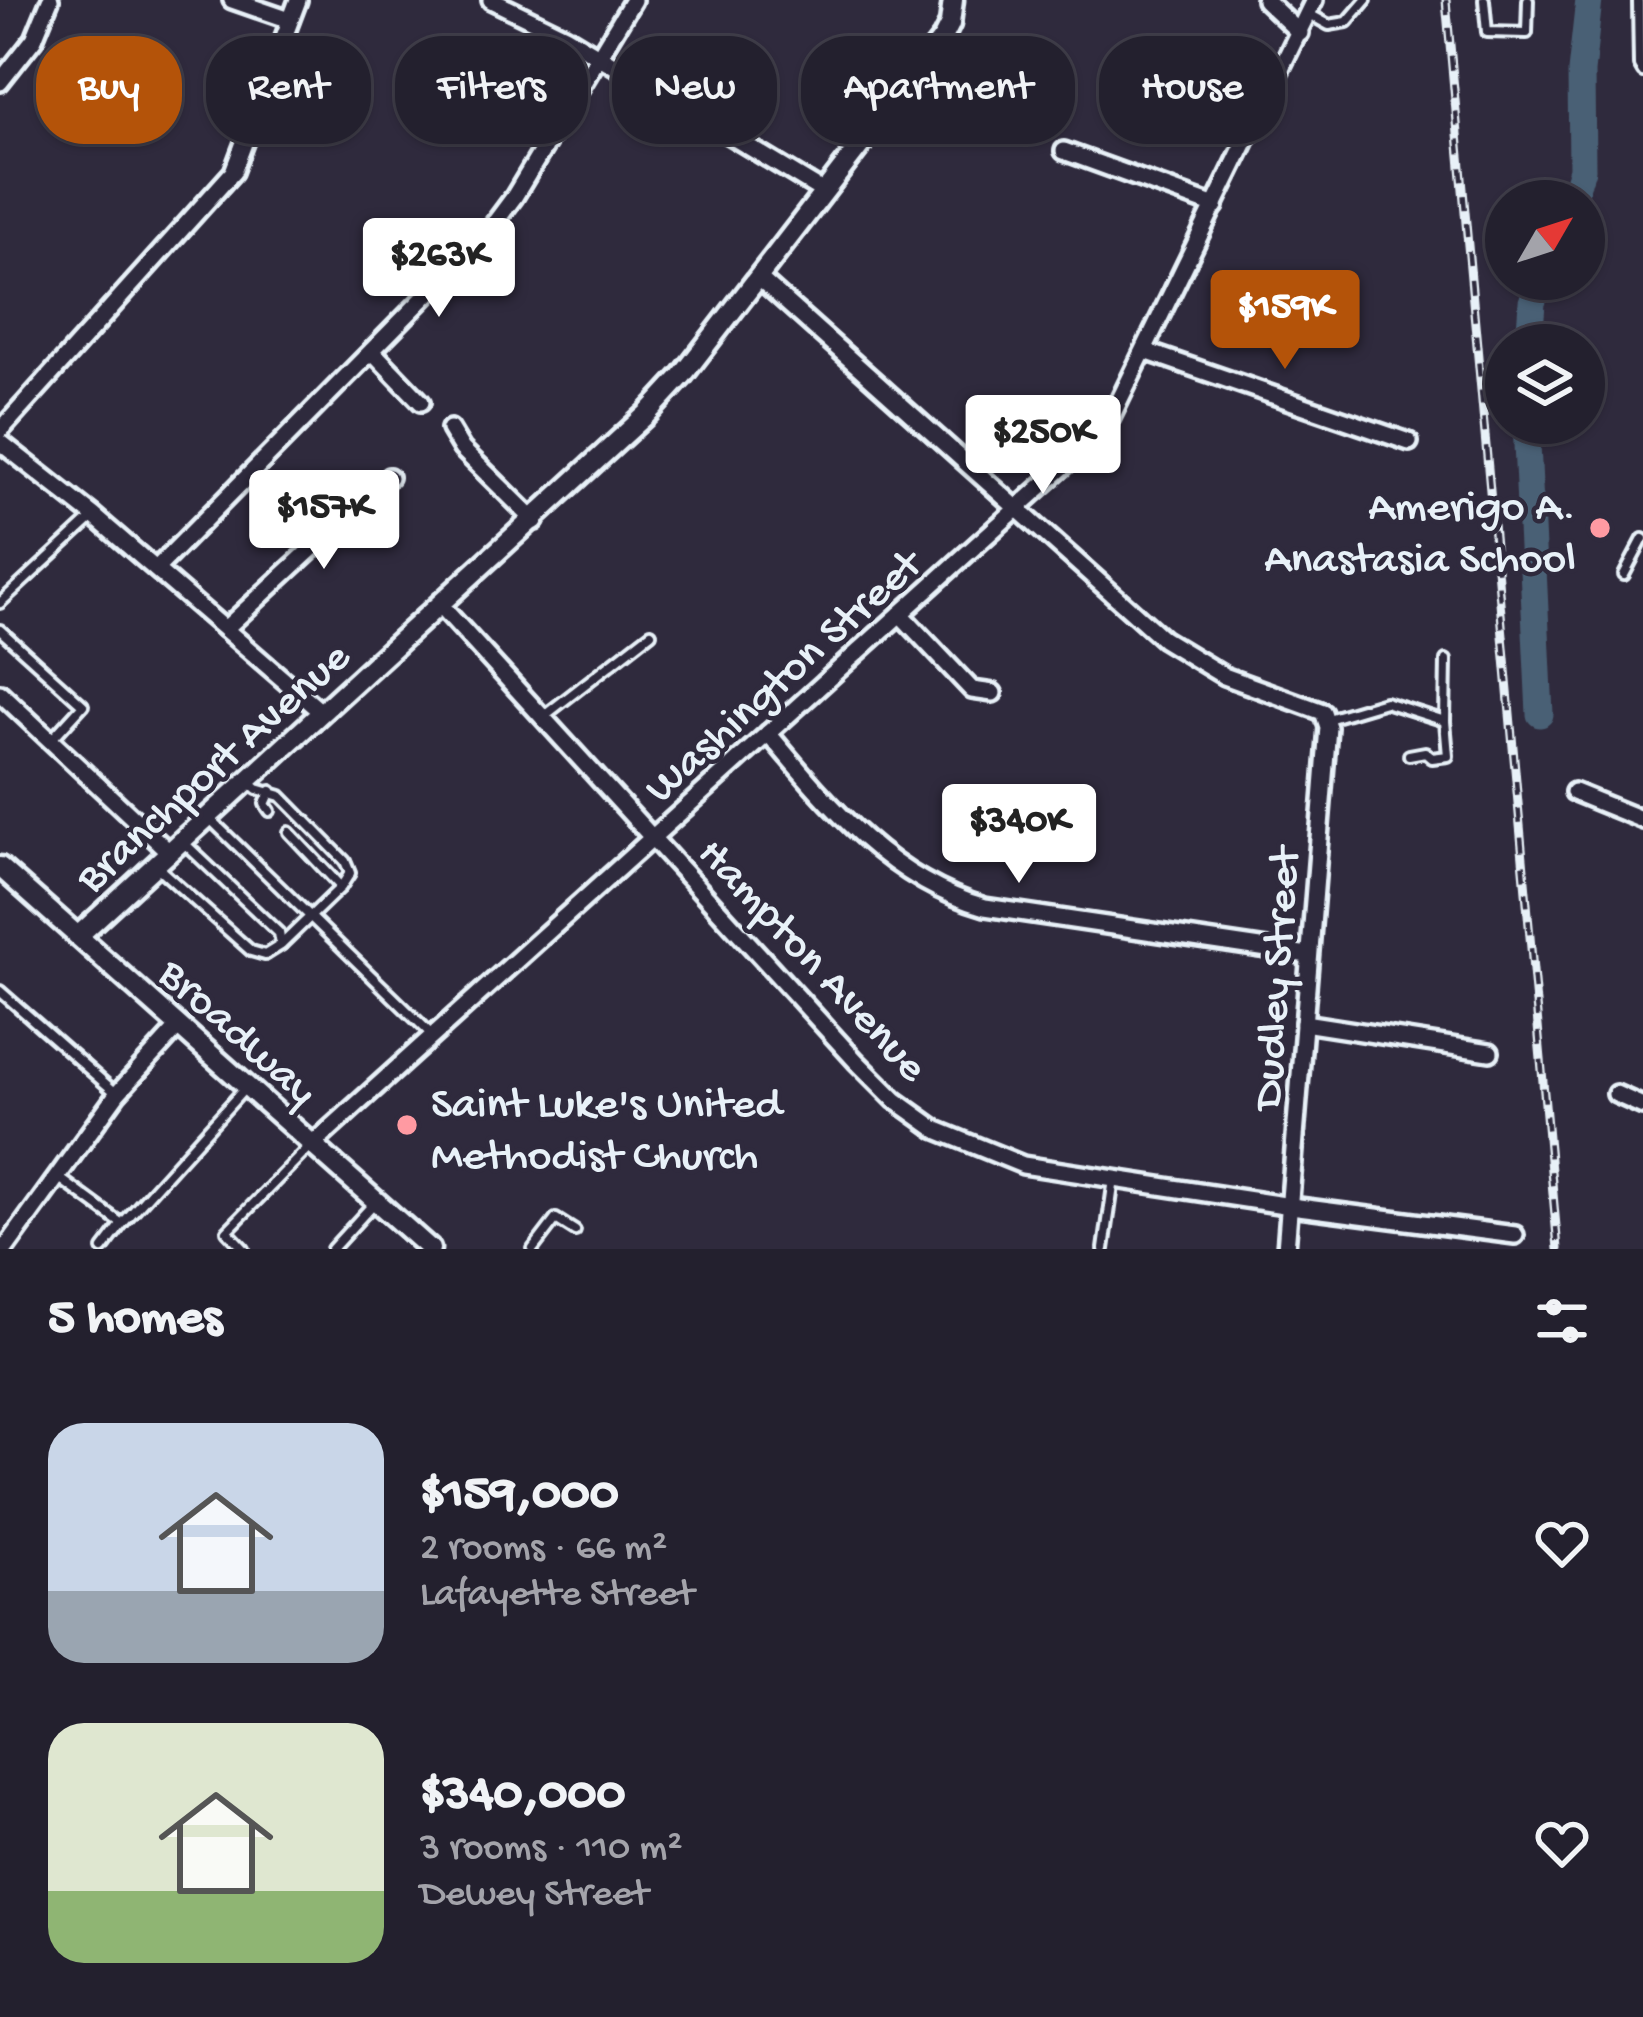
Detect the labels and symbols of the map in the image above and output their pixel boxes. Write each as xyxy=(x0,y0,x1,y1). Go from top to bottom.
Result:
north arrow xyxy=(1485,180,1605,300)
pin: $263K xyxy=(355,218,523,320)
pin: $159K xyxy=(1201,270,1369,372)
pin: $250K xyxy=(959,395,1127,497)
pin: $157K xyxy=(240,470,408,572)
place label: Amerigo A. Anastasia School xyxy=(1264,483,1576,588)
marker: Amerigo A. Anastasia School xyxy=(1587,515,1613,541)
street label: Washington Street xyxy=(636,538,937,817)
street label: Branchport Avenue xyxy=(66,632,364,907)
pin: $340K xyxy=(935,784,1103,886)
street label: Hampton Avenue xyxy=(684,829,937,1096)
street label: Dudley Street xyxy=(1244,842,1315,1114)
street label: Broadway xyxy=(145,949,326,1120)
place label: Saint Luke's United Methodist Church xyxy=(431,1080,785,1185)
marker: Saint Luke's United Methodist Church xyxy=(394,1112,420,1138)

